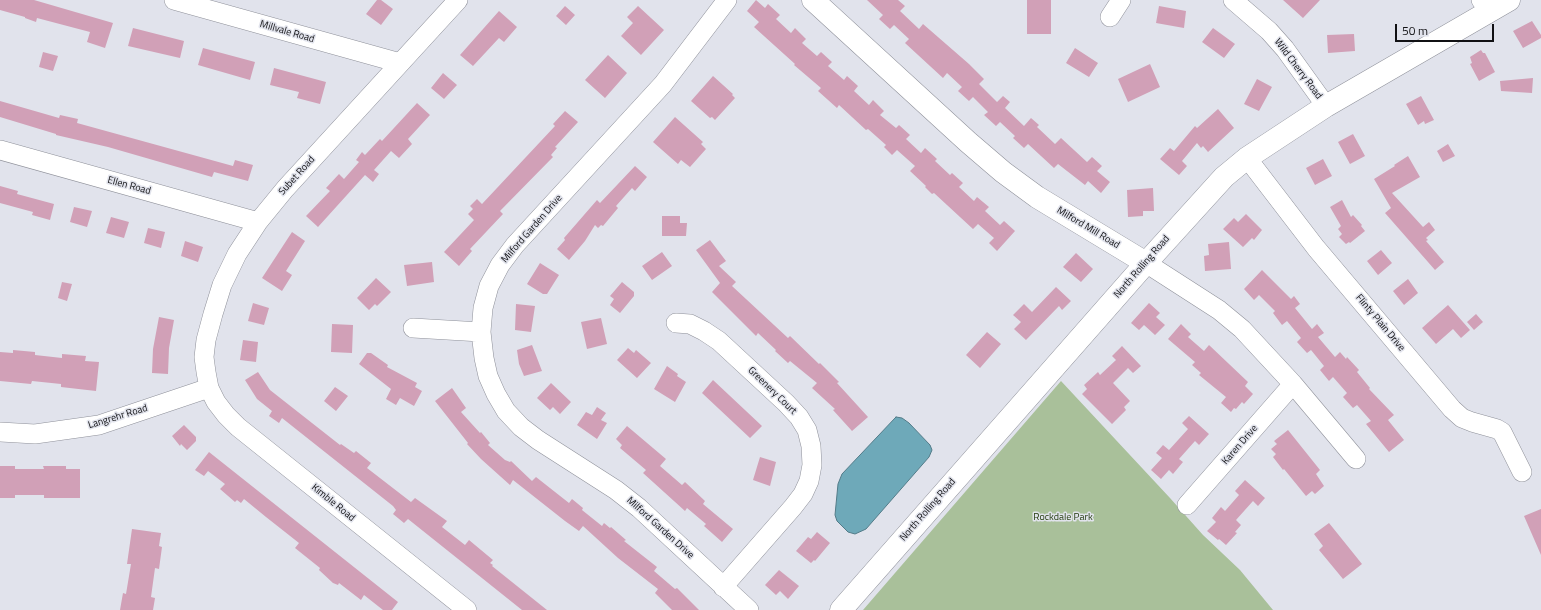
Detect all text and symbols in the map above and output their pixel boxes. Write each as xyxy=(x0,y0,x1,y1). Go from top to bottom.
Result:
scale bar xyxy=(1397,16,1496,42)
street label: Millvale Road xyxy=(258,18,316,46)
text: 50 m xyxy=(1402,21,1428,40)
street label: Wild Cherry Road xyxy=(1271,37,1325,101)
street label: Subet Road xyxy=(276,154,318,198)
street label: Ellen Road xyxy=(106,174,152,198)
street label: Milford Garden Drive xyxy=(499,192,565,266)
street label: Milford Mill Road xyxy=(1054,205,1122,251)
street label: North Rolling Road xyxy=(1112,233,1172,301)
street label: Flinty Plain Drive xyxy=(1353,292,1407,354)
street label: Greenery Court xyxy=(745,365,799,417)
street label: Langrehr Road xyxy=(87,402,149,432)
street label: Karen Drive xyxy=(1220,423,1260,467)
street label: North Rolling Road xyxy=(898,476,958,544)
street label: Kimble Road xyxy=(309,482,357,524)
street label: Milford Garden Drive xyxy=(624,495,696,561)
park label: Rockdale Park xyxy=(1033,512,1093,524)

